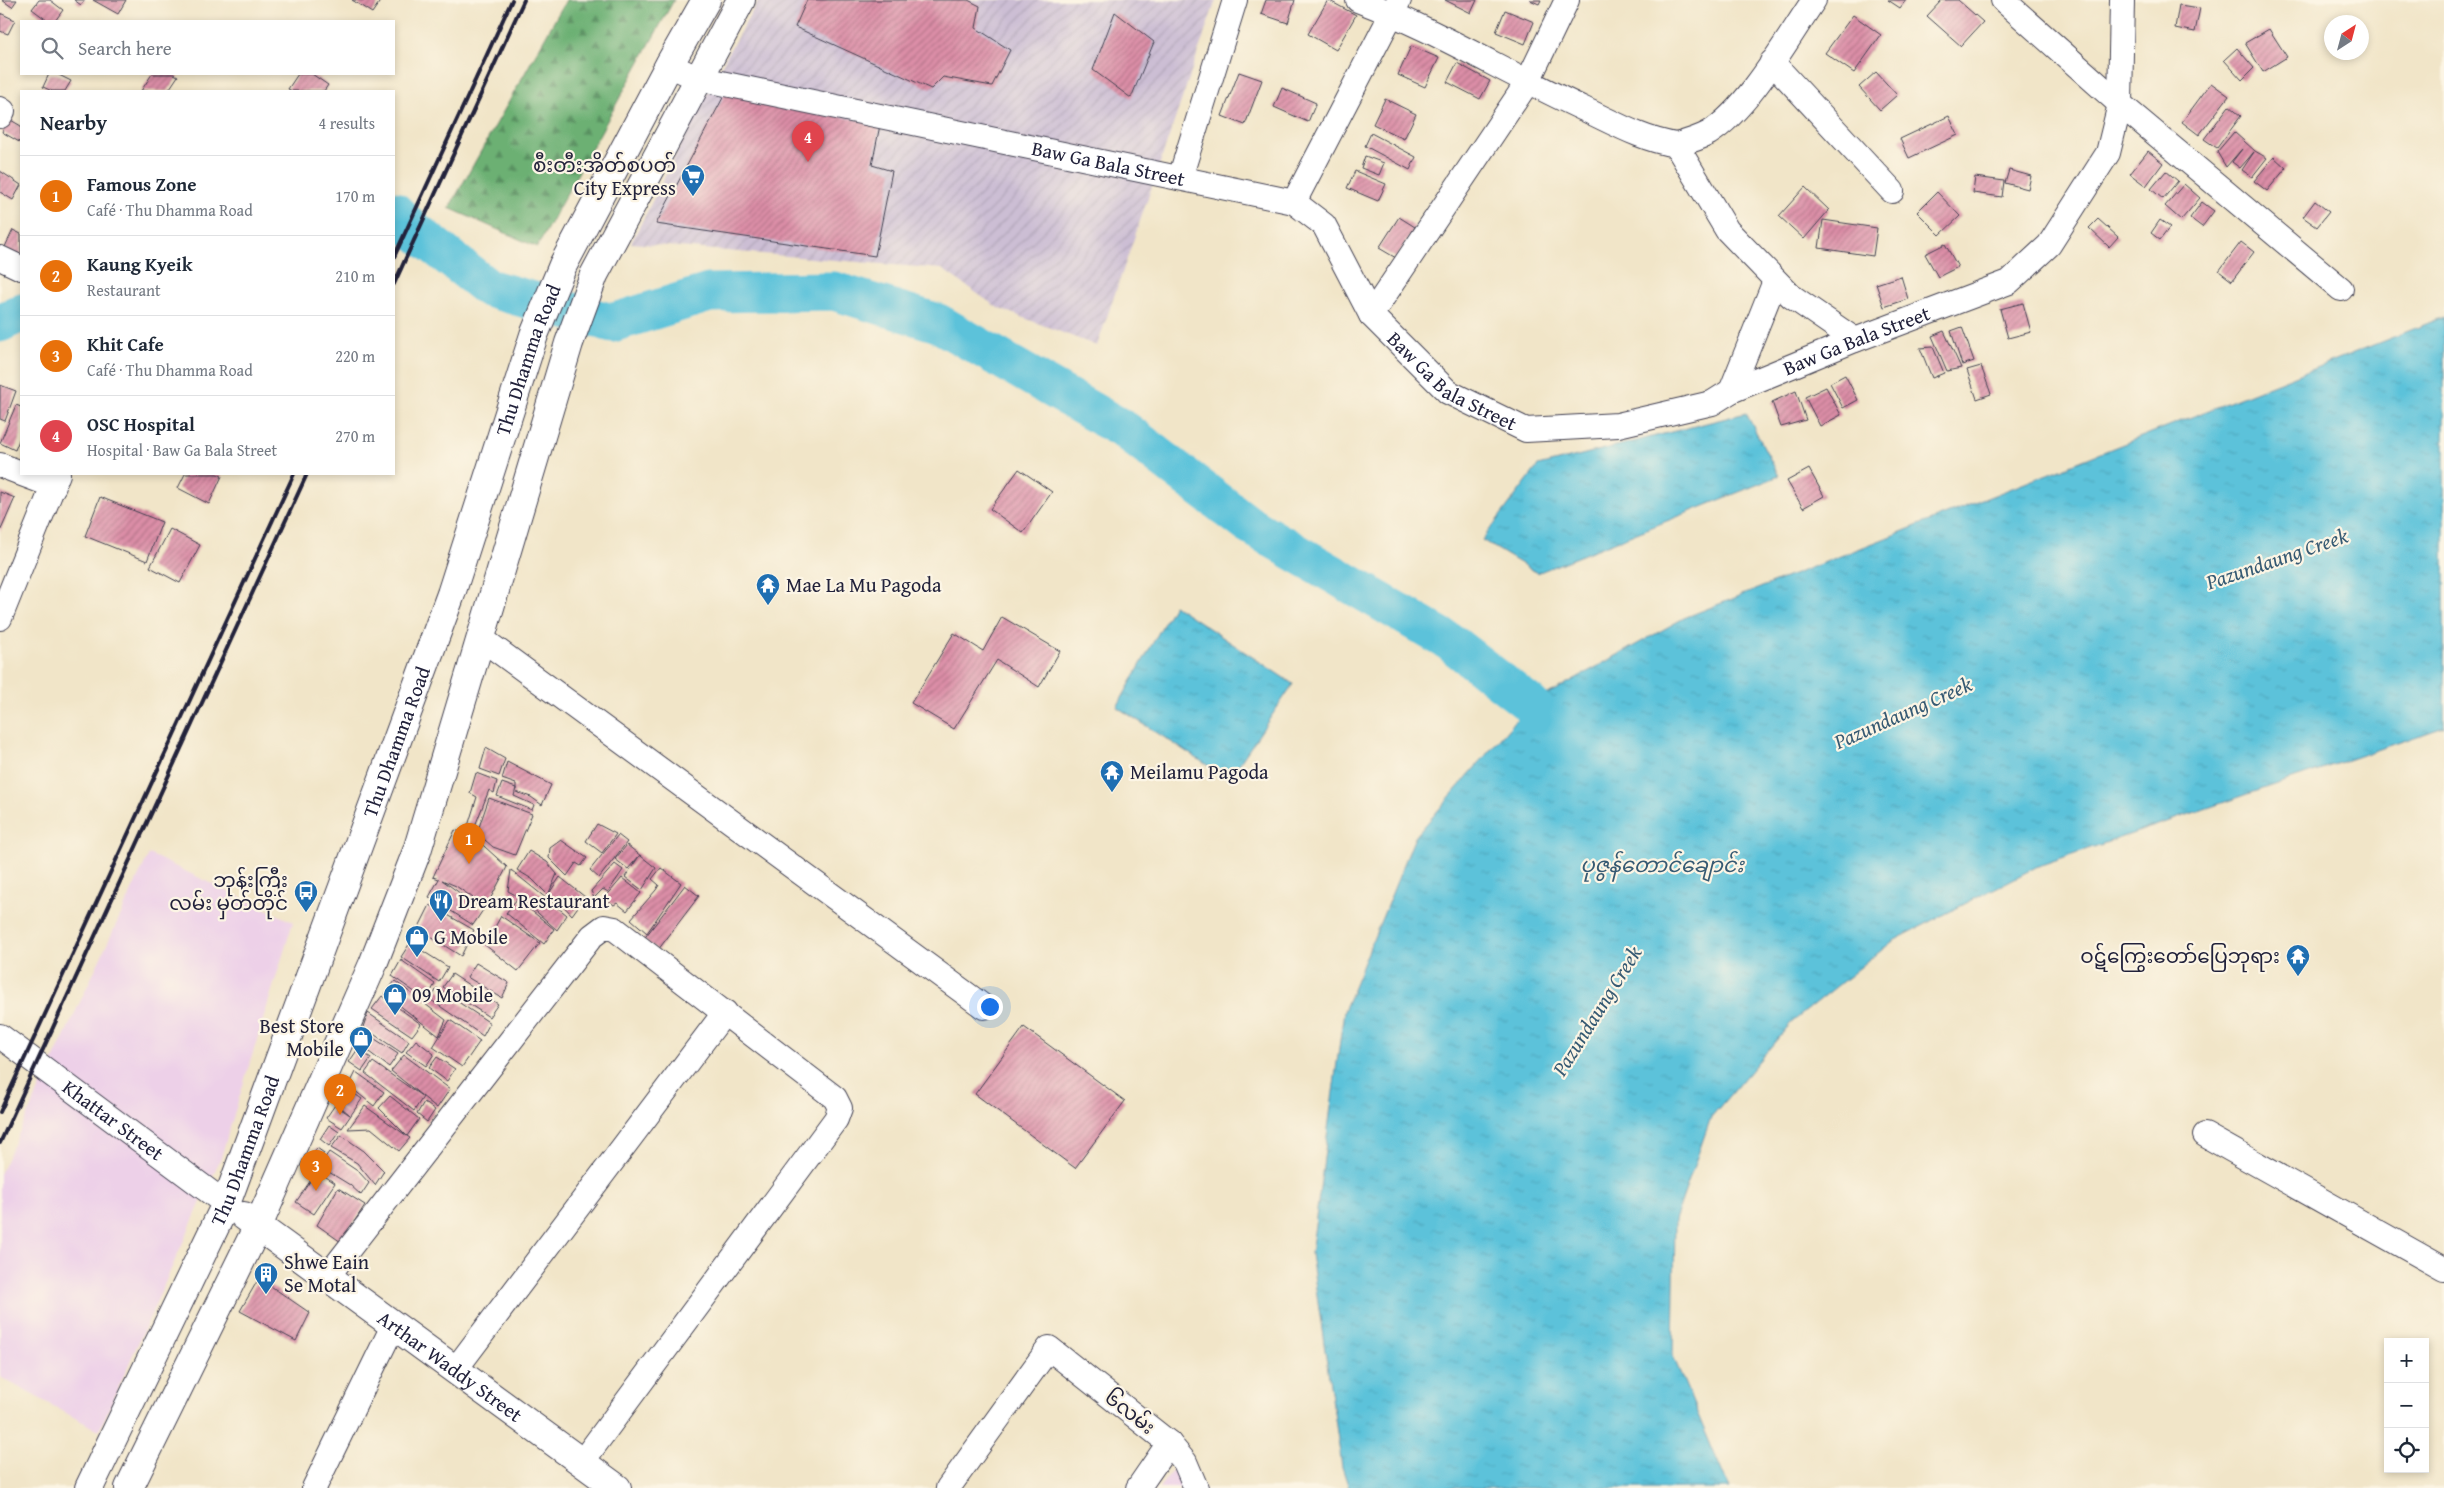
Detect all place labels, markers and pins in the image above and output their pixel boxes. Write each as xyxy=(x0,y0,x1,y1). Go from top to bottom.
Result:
pin: 4 xyxy=(792,121,824,162)
place label: စီးတီးအိတ်စပတ် City Express xyxy=(533,150,676,202)
supermarket icon: စီးတီးအိတ်စပတ် City Express xyxy=(680,163,706,197)
place label: Mae La Mu Pagoda xyxy=(786,570,942,599)
temple icon: Mae La Mu Pagoda xyxy=(755,572,781,606)
place label: Meilamu Pagoda xyxy=(1130,757,1269,786)
temple icon: Meilamu Pagoda xyxy=(1099,759,1125,793)
pin: 1 xyxy=(453,823,485,864)
place label: ဘုန်းကြီး လမ်း မှတ်တိုင် xyxy=(169,865,288,920)
bus stop icon: ဘုန်းကြီး လမ်း မှတ်တိုင် xyxy=(293,879,319,913)
place label: Dream Restaurant xyxy=(458,886,610,915)
restaurant icon: Dream Restaurant xyxy=(428,888,454,922)
place label: G Mobile xyxy=(434,922,508,951)
shop icon: G Mobile xyxy=(404,924,430,958)
place label: ဝဋ်ကြွေးတော်ပြေဘုရား xyxy=(2080,941,2280,973)
temple icon: ဝဋ်ကြွေးတော်ပြေဘုရား xyxy=(2285,943,2311,977)
place label: 09 Mobile xyxy=(412,980,493,1009)
shop icon: 09 Mobile xyxy=(382,982,408,1016)
place label: Best Store Mobile xyxy=(260,1011,344,1063)
shop icon: Best Store Mobile xyxy=(348,1025,374,1059)
pin: 2 xyxy=(324,1074,356,1115)
pin: 3 xyxy=(300,1150,332,1191)
place label: Shwe Eain Se Motal xyxy=(284,1247,369,1299)
building icon: Shwe Eain Se Motal xyxy=(253,1261,279,1295)

